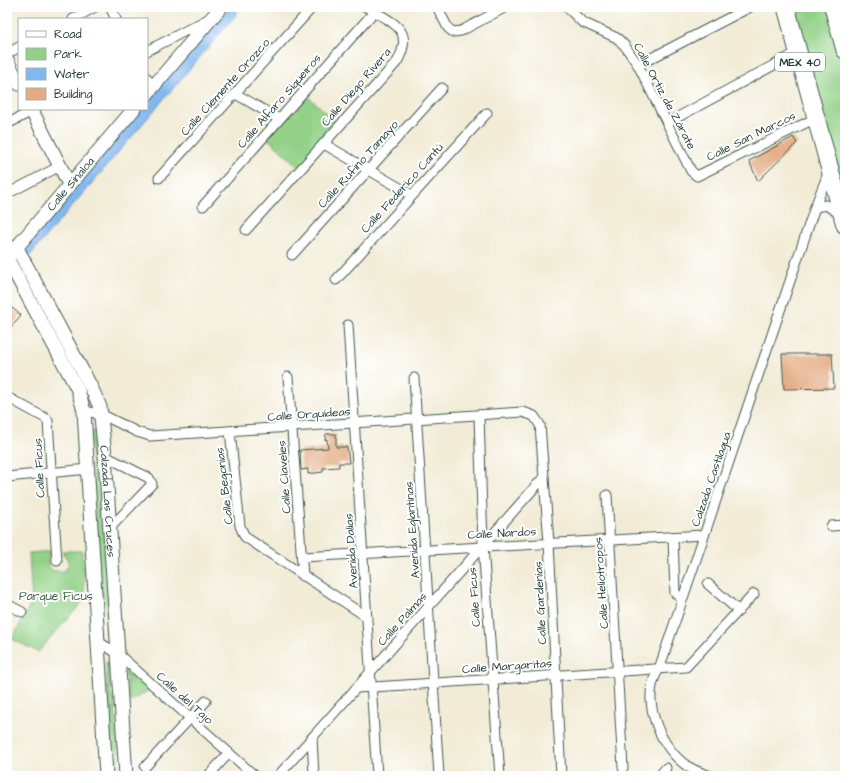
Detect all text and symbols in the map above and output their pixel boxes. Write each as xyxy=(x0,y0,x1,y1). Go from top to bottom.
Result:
legend xyxy=(18,18,148,110)
text: Road xyxy=(54,26,82,43)
street label: Calle Clemente Orozco xyxy=(177,35,274,140)
street label: Calle Ortiz de Zárate xyxy=(629,40,700,153)
street label: Calle Diego Rivera xyxy=(317,44,396,131)
text: Park xyxy=(54,46,82,63)
street label: Calle Alfaro Siqueiros xyxy=(234,50,325,152)
road number: MEX 40 xyxy=(775,53,825,71)
text: Water xyxy=(54,66,90,83)
text: Building xyxy=(54,86,92,104)
street label: Calle San Marcos xyxy=(704,107,799,165)
street label: Calle Rufino Tamayo xyxy=(314,116,403,213)
street label: Calle Federico Cantú xyxy=(357,139,448,237)
street label: Calle Sinaloa xyxy=(43,153,99,215)
street label: Calle Orquídeas xyxy=(267,403,351,426)
street label: Calzada Castilagua xyxy=(687,429,737,529)
street label: Calle Ficus xyxy=(29,438,50,498)
street label: Calle Claveles xyxy=(273,440,296,514)
street label: Calzada Las Cruces xyxy=(95,444,120,558)
street label: Calle Begonias xyxy=(211,446,239,525)
street label: Avenida Eglantinas xyxy=(401,481,425,579)
street label: Avenida Dalias xyxy=(340,513,363,589)
street label: Calle Nardos xyxy=(467,523,537,544)
street label: Calle Heliotropos xyxy=(590,537,613,629)
street label: Calle Gardenias xyxy=(530,561,551,645)
street label: Calle Ficus xyxy=(464,567,485,627)
park label: Parque Ficus xyxy=(19,588,93,605)
street label: Calle Palmas xyxy=(374,589,431,650)
street label: Calle Margaritas xyxy=(462,655,553,679)
street label: Calle del Tajo xyxy=(152,668,217,729)

